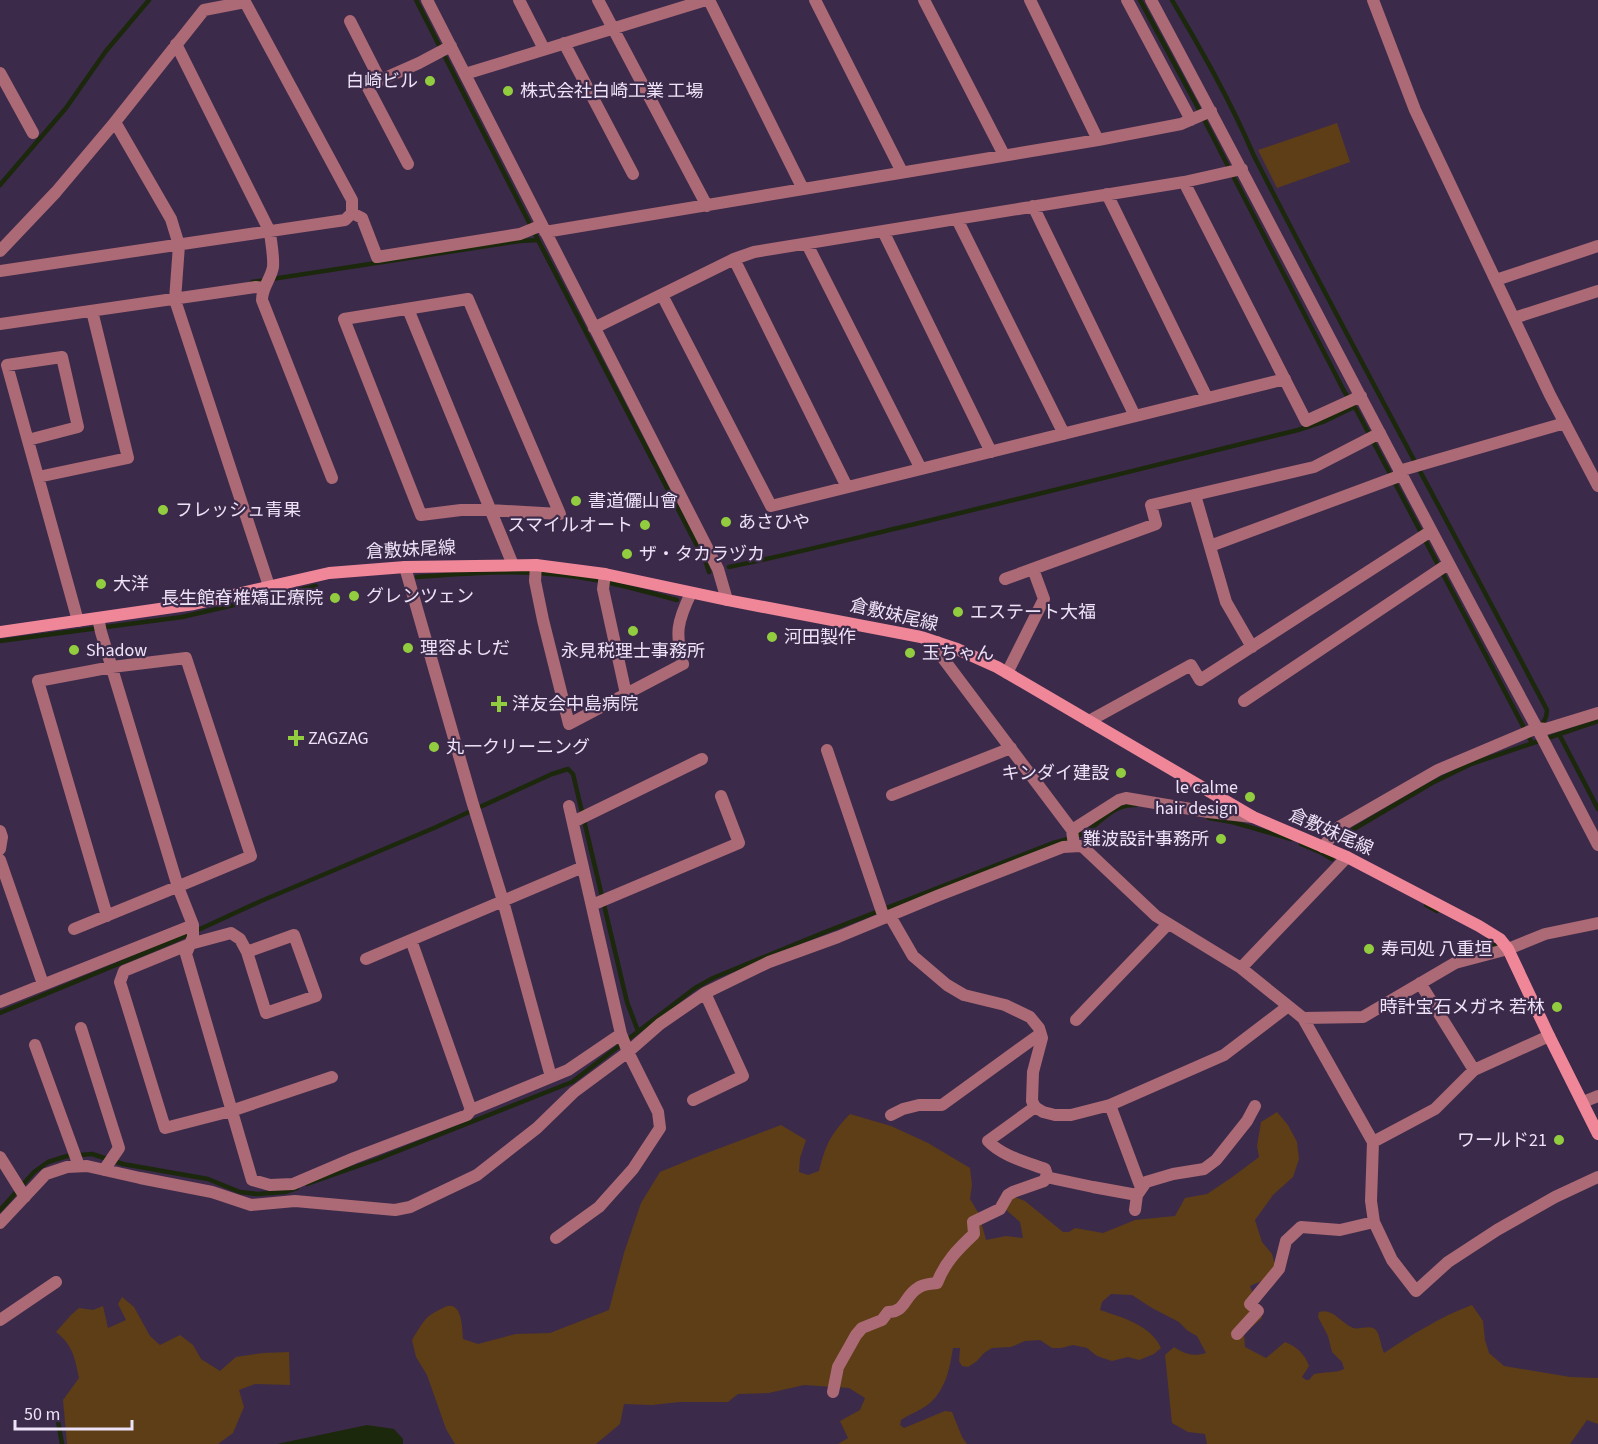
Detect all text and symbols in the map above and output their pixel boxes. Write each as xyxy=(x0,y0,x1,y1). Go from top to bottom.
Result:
place label: 白崎ビル xyxy=(346,69,418,94)
marker: 白崎ビル xyxy=(423,74,437,88)
place label: 株式会社白崎工業 工場 xyxy=(520,79,704,104)
marker: 株式会社白崎工業 工場 xyxy=(501,84,515,98)
place label: 書道儷山會 xyxy=(588,489,678,514)
marker: 書道儷山會 xyxy=(569,494,583,508)
place label: フレッシュ青果 xyxy=(175,498,301,523)
marker: フレッシュ青果 xyxy=(156,503,170,517)
place label: あさひや xyxy=(738,510,810,535)
place label: スマイルオート xyxy=(508,513,633,538)
marker: あさひや xyxy=(719,515,733,529)
marker: スマイルオート xyxy=(638,518,652,532)
street label: 倉敷妹尾線 xyxy=(365,535,457,565)
place label: ザ・タカラヅカ xyxy=(639,542,765,567)
marker: ザ・タカラヅカ xyxy=(620,547,634,561)
place label: 大洋 xyxy=(113,572,149,597)
marker: 大洋 xyxy=(94,577,108,591)
place label: グレンツェン xyxy=(366,584,474,609)
place label: 長生館脊椎矯正療院 xyxy=(161,586,323,611)
marker: グレンツェン xyxy=(347,589,361,603)
marker: 長生館脊椎矯正療院 xyxy=(328,591,342,605)
street label: 倉敷妹尾線 xyxy=(847,593,941,637)
place label: エステート大福 xyxy=(970,600,1096,625)
marker: エステート大福 xyxy=(951,605,965,619)
marker: 永見税理士事務所 xyxy=(626,624,640,638)
place label: 河田製作 xyxy=(784,625,856,650)
marker: 河田製作 xyxy=(765,630,779,644)
place label: 理容よしだ xyxy=(420,636,510,661)
place label: Shadow xyxy=(86,638,147,663)
place label: 永見税理士事務所 xyxy=(561,639,705,664)
marker: 理容よしだ xyxy=(401,641,415,655)
place label: 玉ちゃん xyxy=(922,641,994,666)
marker: Shadow xyxy=(67,643,81,657)
marker: 玉ちゃん xyxy=(903,646,917,660)
place label: 洋友会中島病院 xyxy=(512,692,638,717)
marker: 洋友会中島病院 xyxy=(490,695,508,713)
place label: ZAGZAG xyxy=(308,726,369,751)
marker: ZAGZAG xyxy=(289,731,303,745)
place label: 丸一クリーニング xyxy=(446,735,590,760)
marker: 丸一クリーニング xyxy=(427,740,441,754)
place label: キンダイ建設 xyxy=(1002,761,1109,786)
marker: キンダイ建設 xyxy=(1114,766,1128,780)
place label: le calme hair design xyxy=(1155,775,1238,821)
marker: le calme hair design xyxy=(1243,790,1257,804)
street label: 倉敷妹尾線 xyxy=(1285,802,1377,862)
place label: 難波設計事務所 xyxy=(1083,827,1209,852)
marker: 難波設計事務所 xyxy=(1214,832,1228,846)
place label: 寿司処 八重垣 xyxy=(1381,937,1493,962)
marker: 寿司処 八重垣 xyxy=(1362,942,1376,956)
place label: 時計宝石メガネ 若林 xyxy=(1379,995,1545,1020)
marker: 時計宝石メガネ 若林 xyxy=(1550,1000,1564,1014)
place label: ワールド21 xyxy=(1457,1128,1547,1153)
marker: ワールド21 xyxy=(1552,1133,1566,1147)
scale bar xyxy=(15,1393,132,1431)
text: 50 m xyxy=(24,1402,60,1427)

